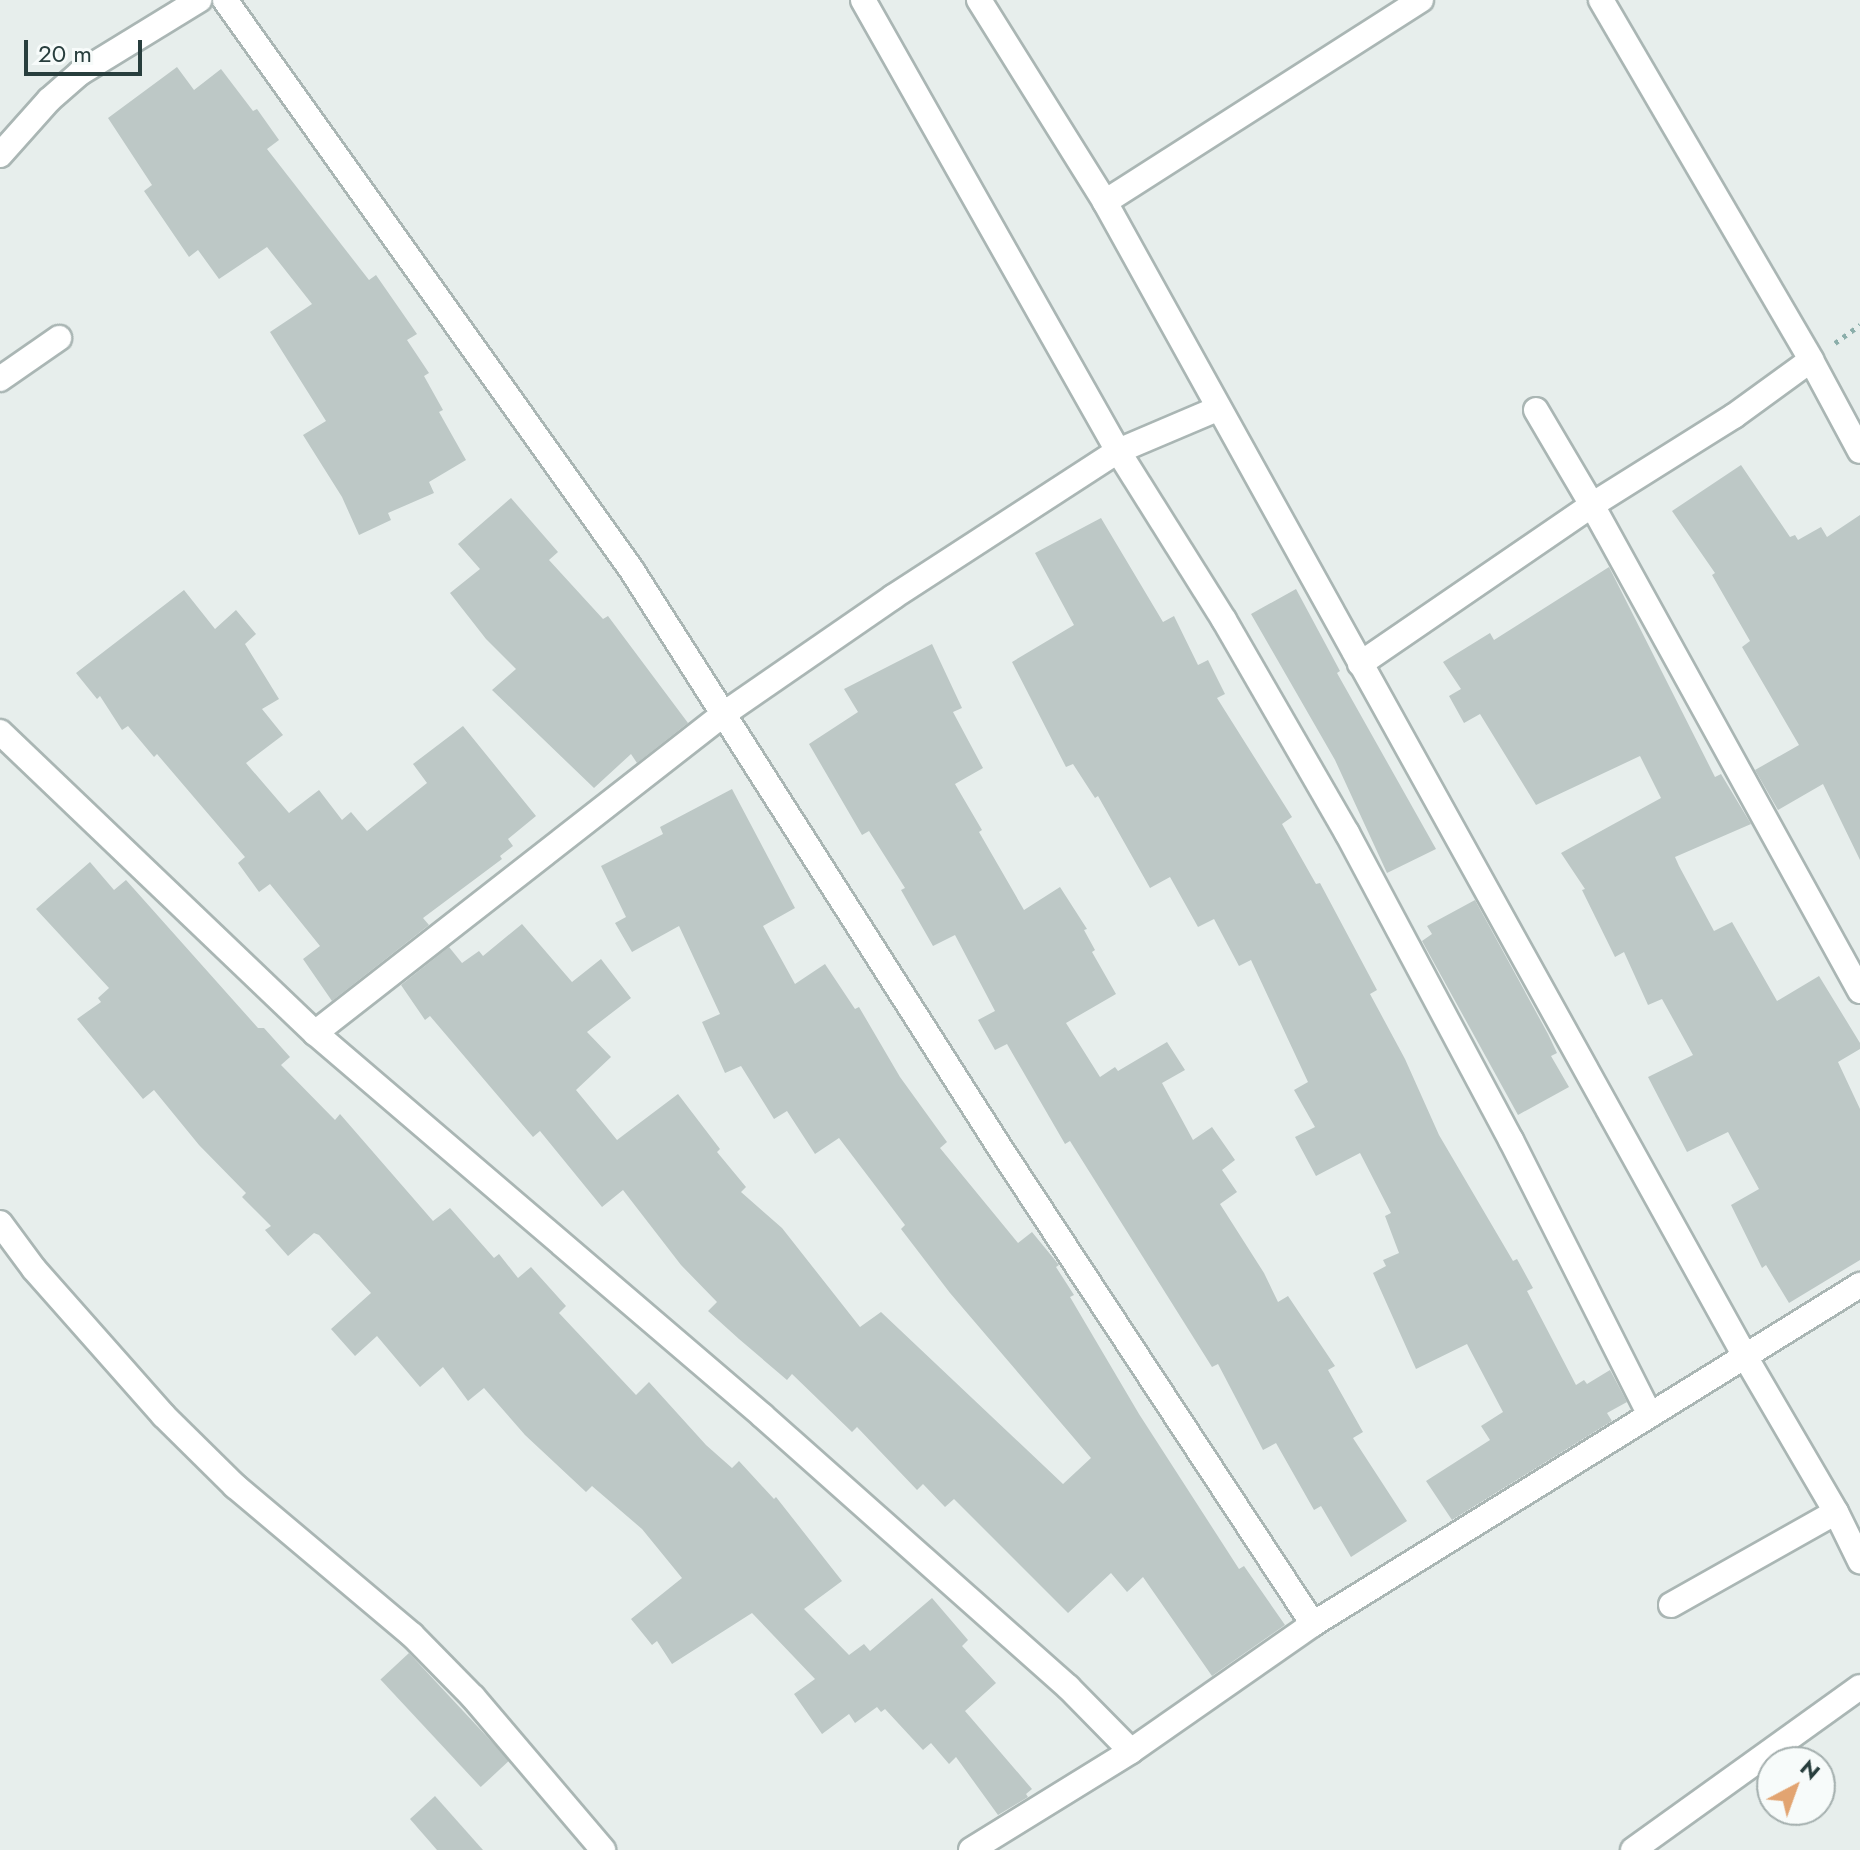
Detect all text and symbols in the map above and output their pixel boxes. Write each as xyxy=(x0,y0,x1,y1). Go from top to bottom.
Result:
scale bar xyxy=(28,24,146,74)
text: 20 m xyxy=(38,36,92,71)
north arrow xyxy=(1756,1746,1836,1826)
text: N xyxy=(1793,1752,1828,1787)

